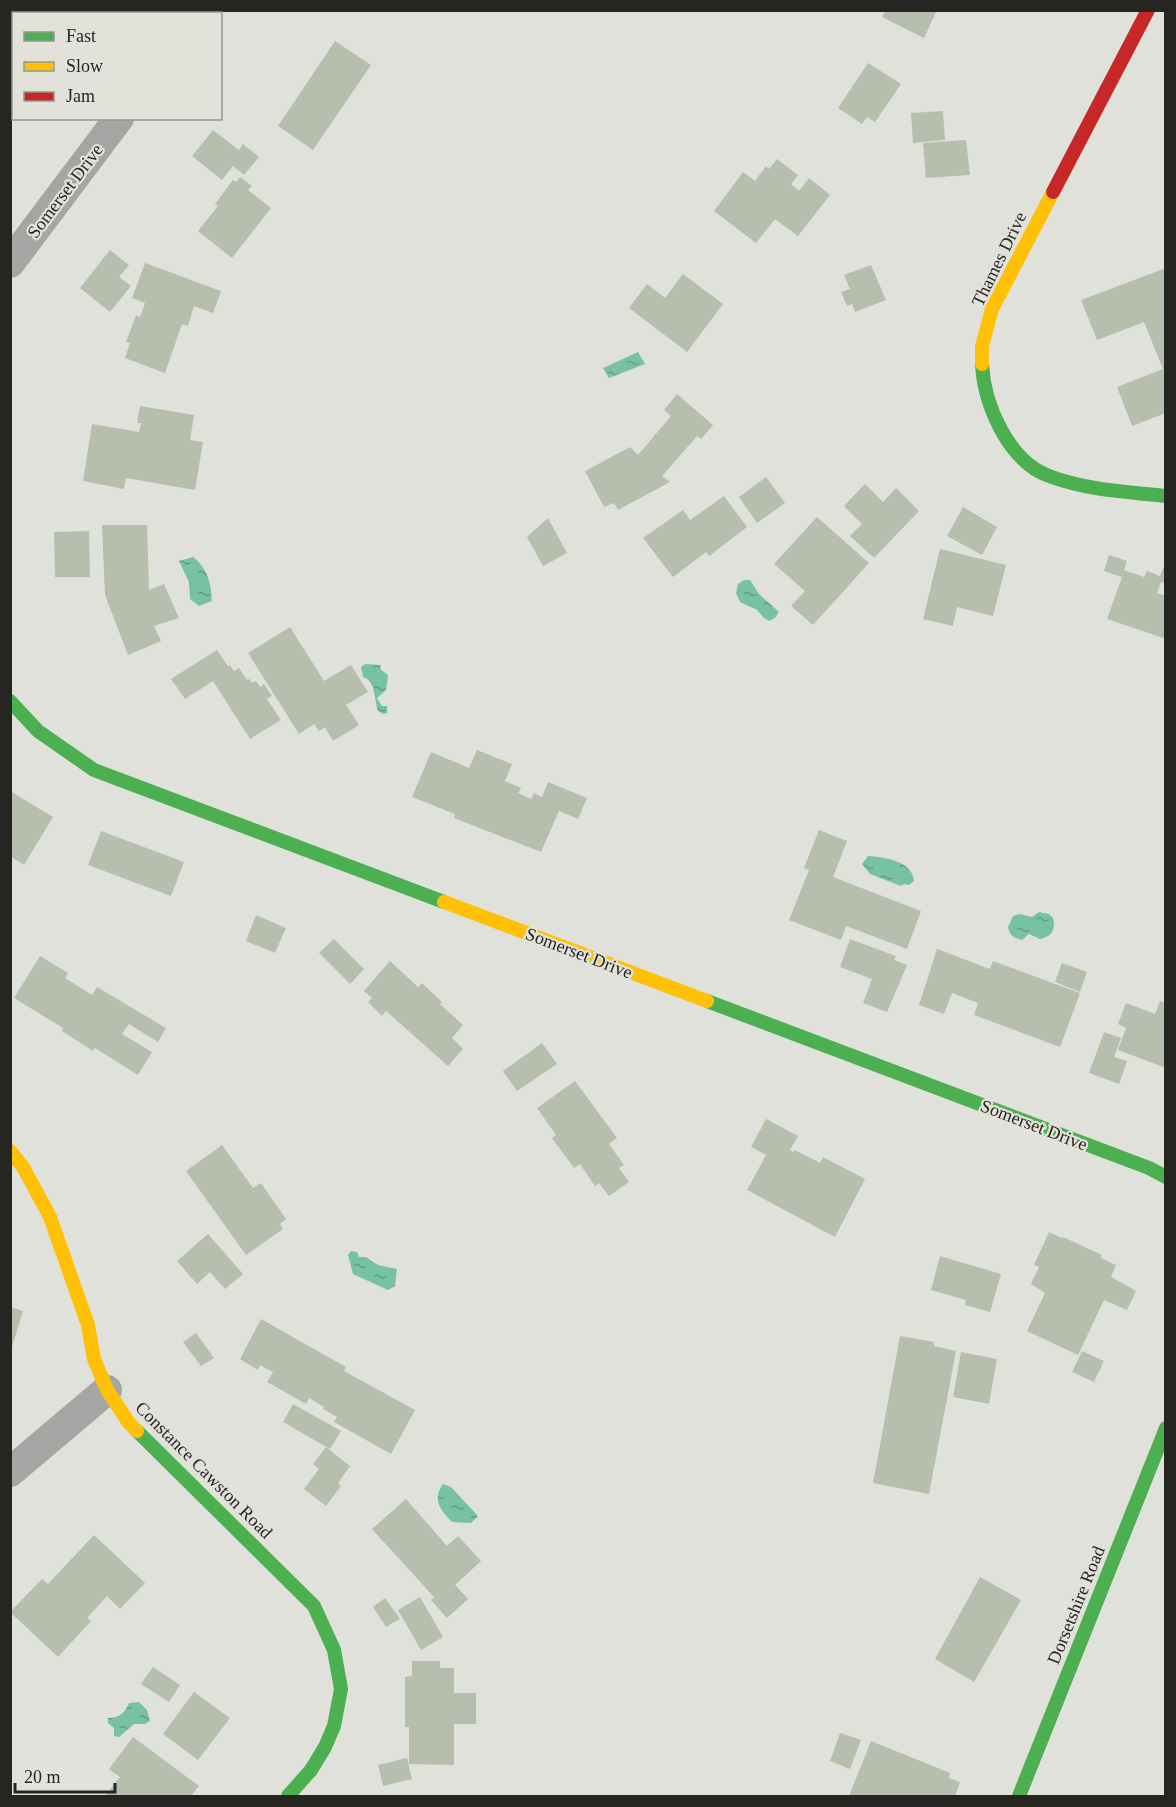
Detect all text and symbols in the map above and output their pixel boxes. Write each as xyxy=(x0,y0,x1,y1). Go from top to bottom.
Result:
legend xyxy=(12,12,222,120)
text: Fast xyxy=(66,26,96,46)
text: Slow xyxy=(66,56,103,76)
text: Jam xyxy=(66,86,95,106)
street label: Somerset Drive xyxy=(23,140,107,242)
street label: Thames Drive xyxy=(968,209,1030,309)
street label: Somerset Drive xyxy=(523,924,635,982)
street label: Somerset Drive xyxy=(978,1096,1090,1154)
street label: Constance Cawston Road xyxy=(132,1398,276,1542)
street label: Dorsetshire Road xyxy=(1043,1543,1109,1667)
scale bar xyxy=(15,1756,116,1794)
text: 20 m xyxy=(24,1767,61,1787)

